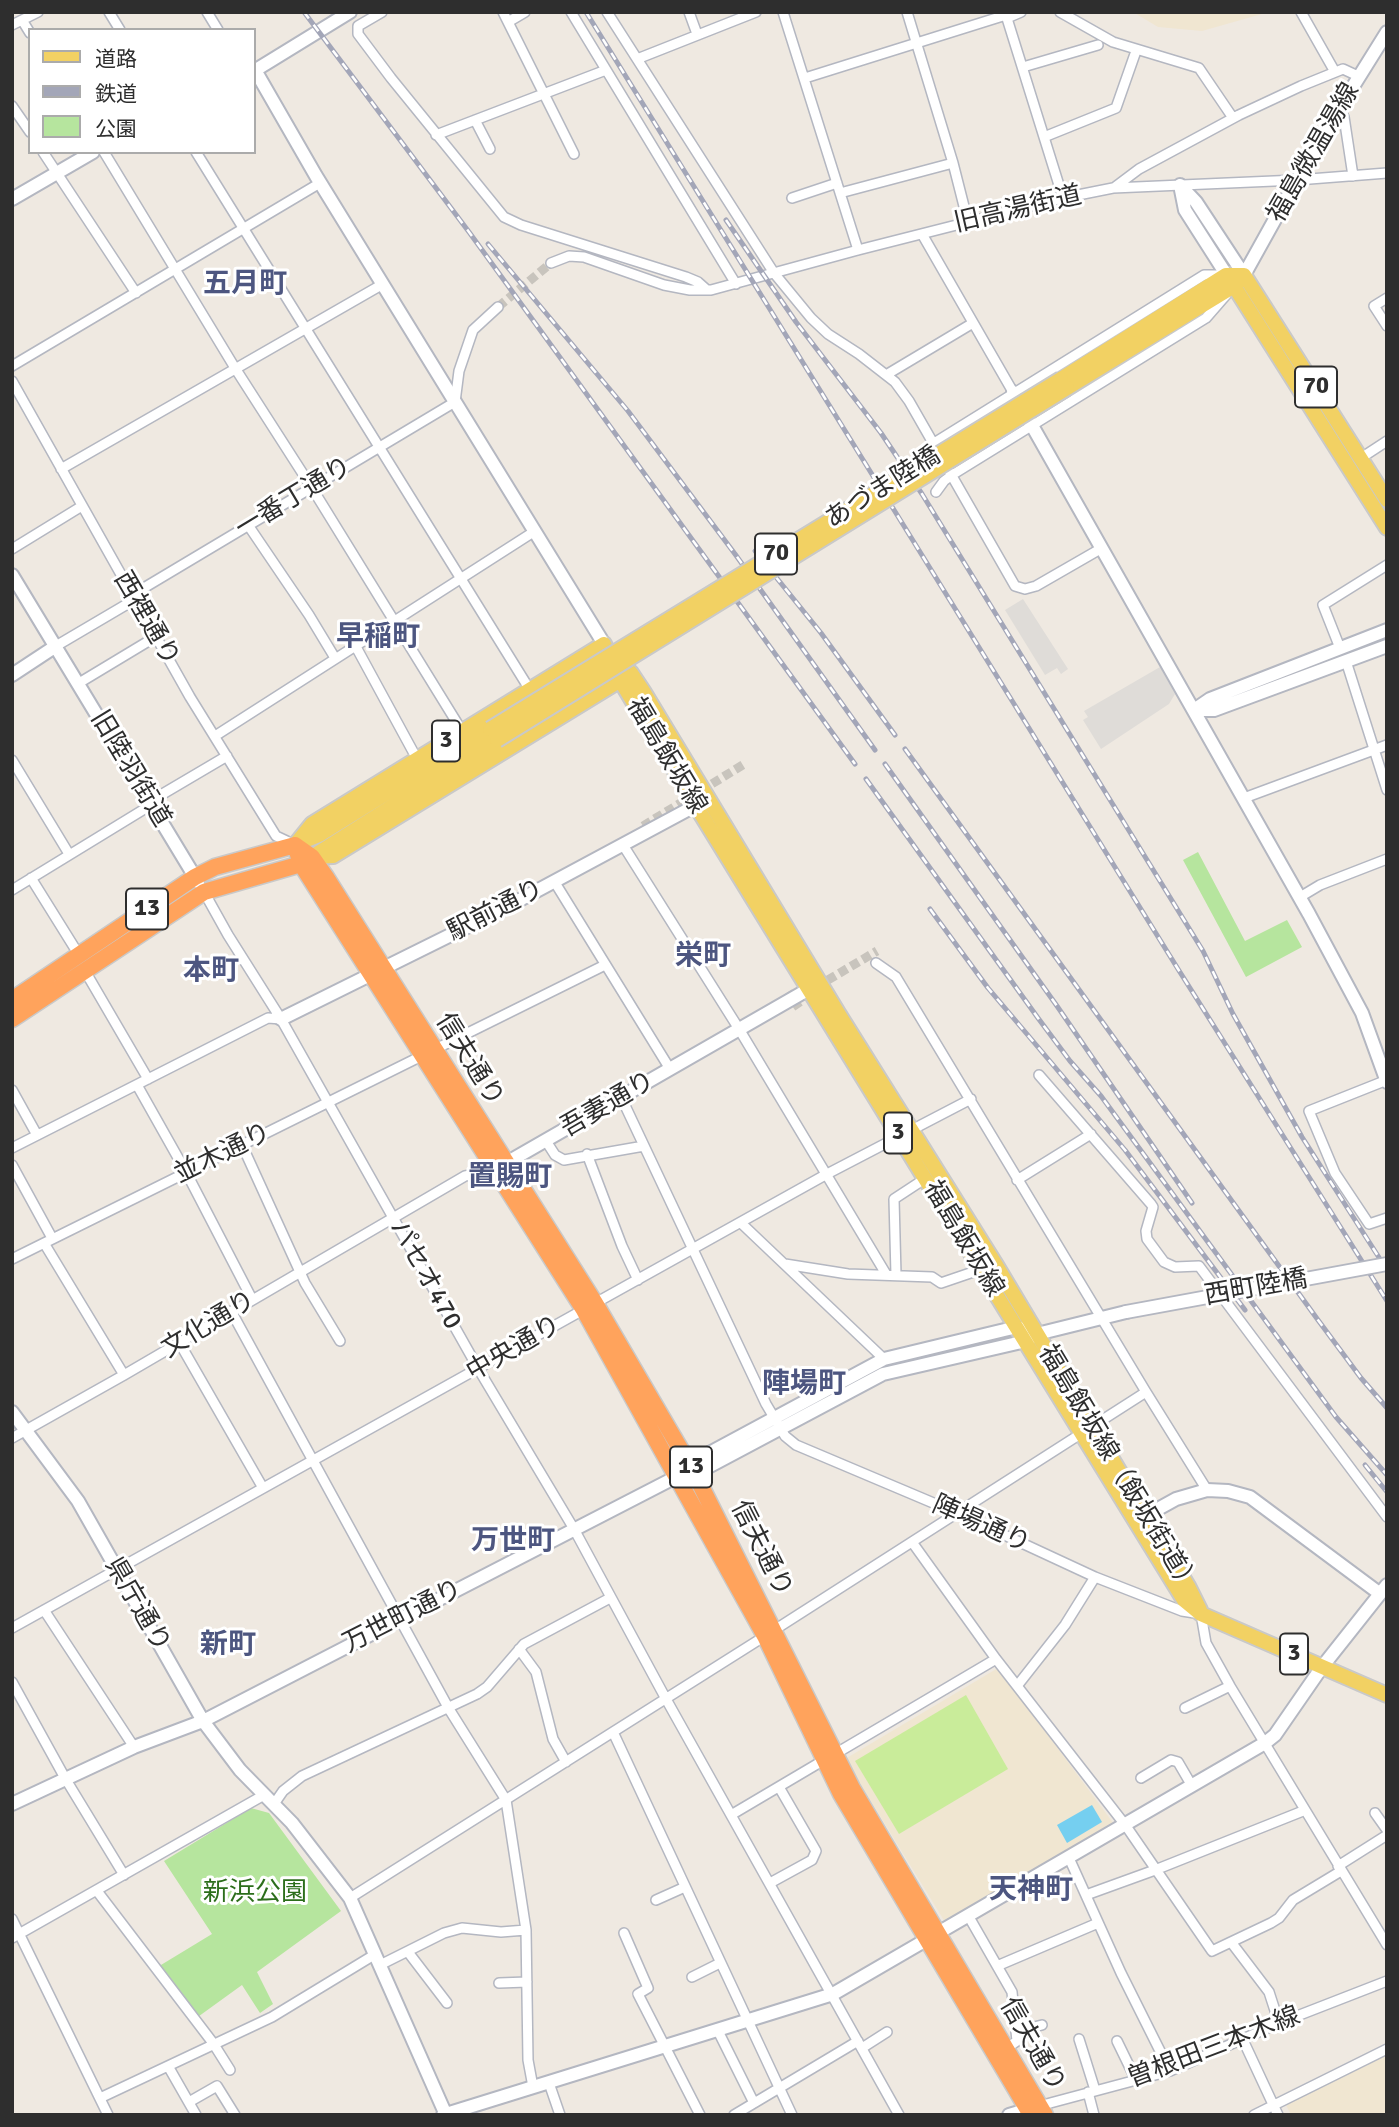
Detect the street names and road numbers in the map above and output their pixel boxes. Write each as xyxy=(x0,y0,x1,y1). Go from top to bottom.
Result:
street label: 福島微温湯線 xyxy=(1261,78,1367,228)
street label: 旧高湯街道 xyxy=(951,180,1085,240)
road number: 70 xyxy=(1295,366,1337,408)
street label: あづま陸橋 xyxy=(820,440,946,536)
street label: 一番丁通り xyxy=(230,451,358,545)
road number: 70 xyxy=(755,534,797,574)
street label: 西裡通り xyxy=(106,566,186,672)
street label: 福島飯坂線 xyxy=(619,692,713,820)
street label: 旧陸羽街道 xyxy=(83,705,177,833)
road number: 3 xyxy=(432,720,460,762)
street label: 駅前通り xyxy=(443,873,549,949)
road number: 13 xyxy=(126,888,168,930)
street label: 信夫通り xyxy=(428,1008,510,1112)
street label: 吾妻通り xyxy=(555,1065,661,1145)
road number: 3 xyxy=(884,1112,912,1154)
street label: 並木通り xyxy=(169,1117,277,1191)
street label: 福島飯坂線 xyxy=(916,1175,1010,1303)
street label: パセオ470 xyxy=(382,1215,468,1335)
street label: 西町陸橋 xyxy=(1202,1264,1310,1312)
street label: 文化通り xyxy=(156,1285,262,1365)
street label: 中央通り xyxy=(461,1309,567,1389)
street label: 福島飯坂線（飯坂街道） xyxy=(1031,1339,1205,1601)
road number: 13 xyxy=(670,1447,712,1488)
street label: 陣場通り xyxy=(927,1490,1035,1560)
street label: 信夫通り xyxy=(723,1496,799,1602)
street label: 県庁通り xyxy=(97,1552,177,1658)
street label: 万世町通り xyxy=(338,1574,468,1660)
road number: 3 xyxy=(1280,1634,1308,1674)
street label: 信夫通り xyxy=(992,1992,1072,2098)
street label: 曽根田三本木線 xyxy=(1123,2001,1305,2095)

